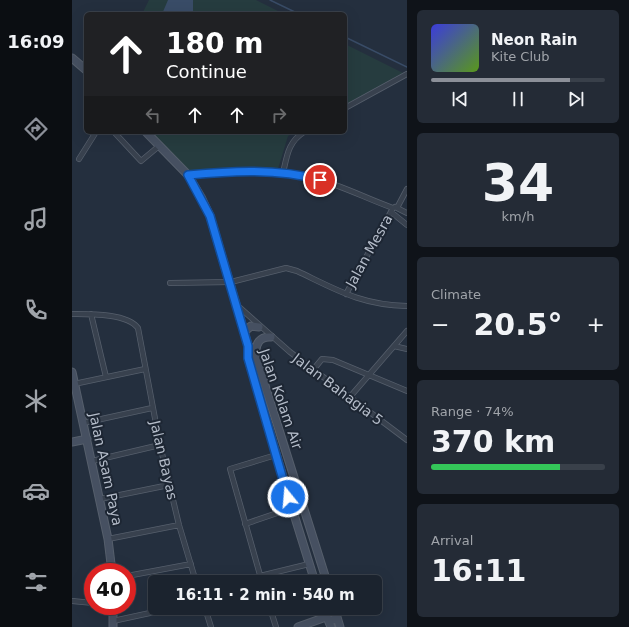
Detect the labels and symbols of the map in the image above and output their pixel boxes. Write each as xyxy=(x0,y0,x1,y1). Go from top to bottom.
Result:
pin xyxy=(303,163,337,197)
street label: Jalan Mesra xyxy=(342,212,396,291)
street label: Jalan Kolam Air xyxy=(256,346,306,452)
street label: Jalan Bahagia 5 xyxy=(289,349,386,428)
street label: Jalan Asam Paya xyxy=(86,410,126,527)
street label: Jalan Bayas xyxy=(147,418,181,501)
position arrow xyxy=(267,476,309,518)
speed limit sign: 40 xyxy=(84,563,136,615)

